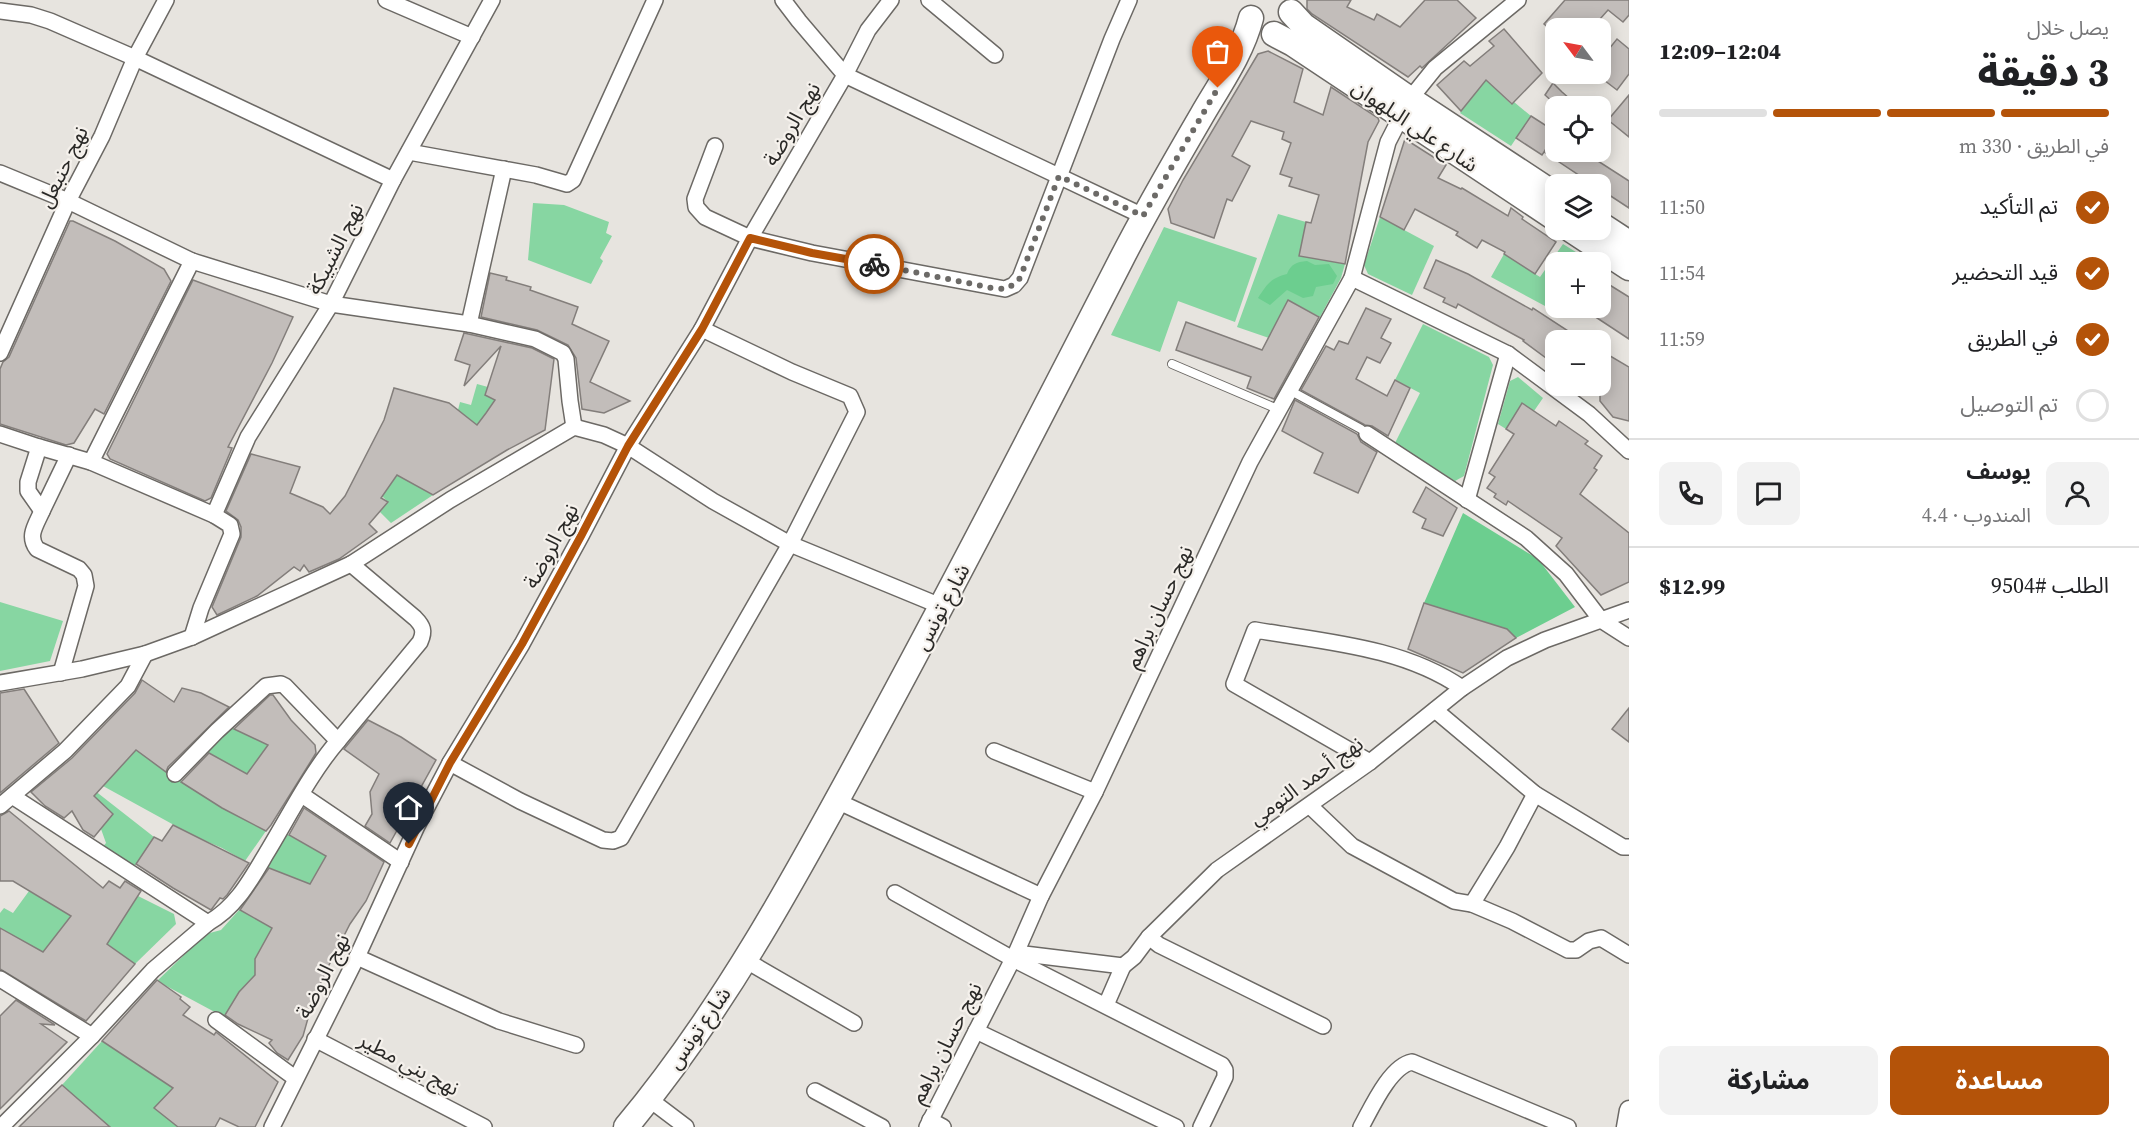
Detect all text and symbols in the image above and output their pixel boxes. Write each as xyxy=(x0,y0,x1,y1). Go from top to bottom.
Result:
text: يصل خلال xyxy=(2027,14,2109,42)
north arrow xyxy=(1545,18,1611,84)
map controls xyxy=(1545,18,1611,396)
pin xyxy=(1192,26,1243,88)
icon: bag xyxy=(1201,35,1234,68)
text: 12:04–12:09 xyxy=(1659,36,1781,66)
text: 3 دقيقة xyxy=(1977,46,2109,99)
street label: شارع علي البلهوان xyxy=(1345,72,1484,180)
street label: نهج الروضة xyxy=(756,77,828,171)
button: locate xyxy=(1545,96,1611,162)
street label: نهج حنبعل xyxy=(30,121,96,213)
text: في الطريق · 330 m xyxy=(1959,132,2109,160)
button: layers xyxy=(1545,174,1611,240)
text: تم التأكيد xyxy=(1979,191,2058,221)
icon: check xyxy=(2076,191,2109,224)
text: 11:50 xyxy=(1659,193,1705,221)
street label: نهج الشبيكة xyxy=(299,198,371,300)
courier xyxy=(844,234,904,294)
icon: bike xyxy=(858,248,891,281)
button: + xyxy=(1545,252,1611,318)
text: قيد التحضير xyxy=(1952,257,2058,287)
icon: check xyxy=(2076,257,2109,290)
text: 11:54 xyxy=(1659,259,1705,287)
text: في الطريق xyxy=(1968,323,2058,353)
icon: check xyxy=(2076,323,2109,356)
text: 11:59 xyxy=(1659,325,1705,353)
button: − xyxy=(1545,330,1611,396)
text: تم التوصيل xyxy=(1960,389,2058,419)
text: يوسف xyxy=(1966,456,2031,486)
button: phone xyxy=(1659,462,1722,525)
button: chat xyxy=(1737,462,1800,525)
button: person xyxy=(2046,462,2109,525)
street label: نهج الروضة xyxy=(516,498,586,594)
text: المندوب · 4.4 xyxy=(1922,501,2031,529)
street label: نهج حسان براهم xyxy=(1117,541,1201,673)
street label: شارع تونس xyxy=(907,558,977,656)
text: الطلب #9504 xyxy=(1991,570,2109,600)
text: $12.99 xyxy=(1659,571,1725,601)
street label: نهج أحمد التومي xyxy=(1243,729,1370,834)
pin xyxy=(383,782,434,844)
icon: home xyxy=(392,791,425,824)
street label: نهج الروضة xyxy=(289,928,357,1024)
street label: نهج حسان براهم xyxy=(903,977,989,1109)
street label: شارع تونس xyxy=(660,981,738,1075)
street label: نهج بني مطير xyxy=(352,1024,465,1104)
button: مشاركة xyxy=(1659,1046,1878,1115)
button: مساعدة xyxy=(1890,1046,2109,1115)

